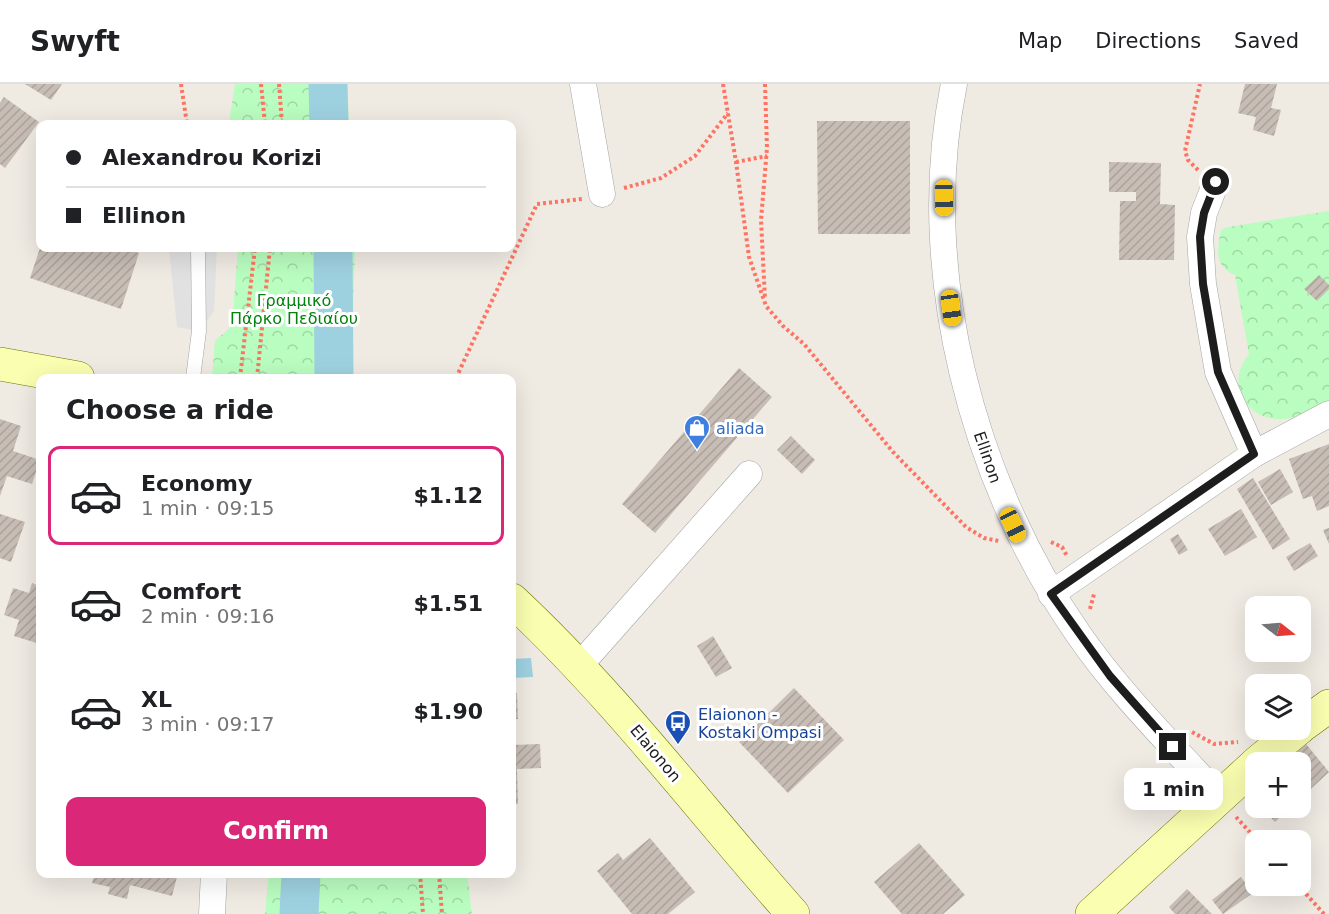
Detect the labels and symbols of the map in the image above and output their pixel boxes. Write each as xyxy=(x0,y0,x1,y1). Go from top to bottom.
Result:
route start xyxy=(1202,168,1229,195)
car xyxy=(935,180,953,216)
car xyxy=(940,289,962,327)
park label: Γραμμικό Πάρκο Πεδιαίου xyxy=(230,291,358,328)
shop icon: aliada xyxy=(682,413,712,451)
place label: aliada xyxy=(716,419,764,438)
street label: Ellinon xyxy=(970,429,1005,486)
car xyxy=(997,505,1029,545)
north arrow xyxy=(1245,596,1311,662)
place label: Elaionon - Kostaki Ompasi xyxy=(698,705,822,742)
bus stop icon: Elaionon - Kostaki Ompasi xyxy=(663,708,693,746)
street label: Elaionon xyxy=(626,721,685,786)
route end xyxy=(1159,733,1186,760)
callout: 1 min xyxy=(1124,768,1222,810)

